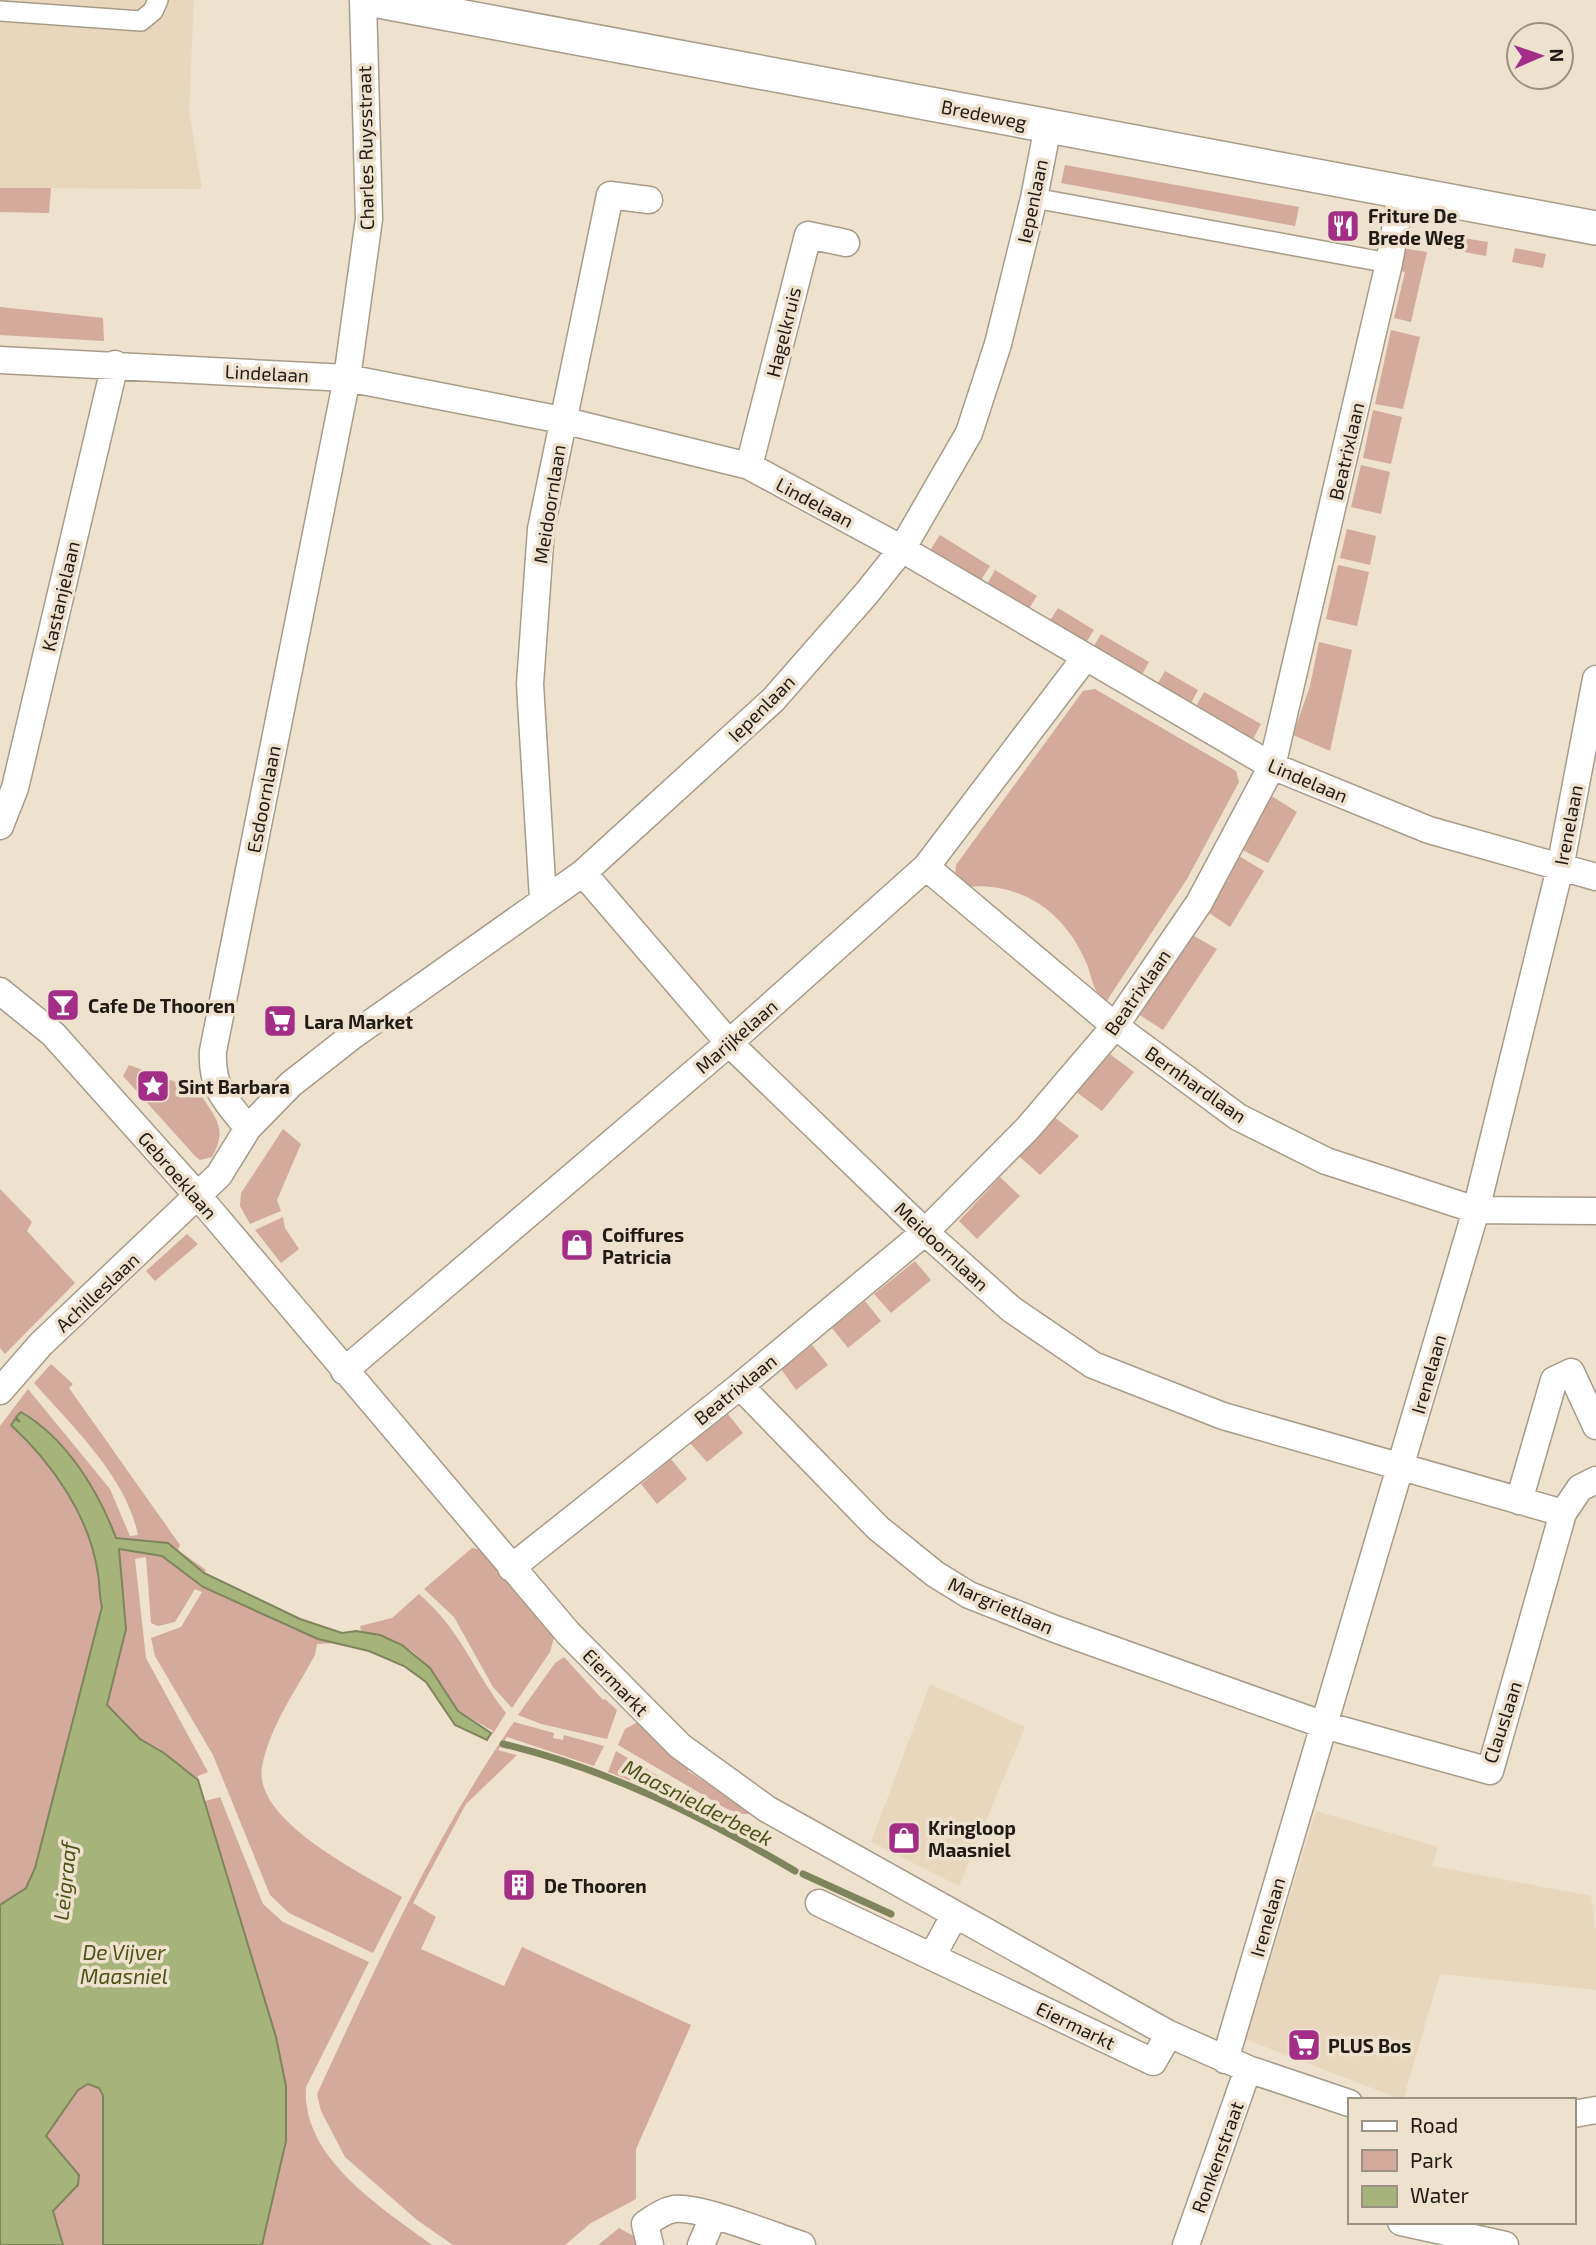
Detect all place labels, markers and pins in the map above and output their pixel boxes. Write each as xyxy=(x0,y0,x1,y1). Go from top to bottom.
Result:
place label: Friture De Brede Weg xyxy=(1368,204,1465,249)
restaurant icon: Friture De Brede Weg xyxy=(1324,207,1362,245)
bar icon: Cafe De Thooren xyxy=(44,986,82,1024)
place label: Cafe De Thooren xyxy=(88,994,235,1017)
supermarket icon: Lara Market xyxy=(261,1002,299,1040)
place label: Lara Market xyxy=(304,1010,413,1033)
place icon: Sint Barbara xyxy=(134,1067,172,1105)
place label: Sint Barbara xyxy=(178,1075,290,1098)
place label: Coiffures Patricia xyxy=(602,1223,684,1268)
shop icon: Coiffures Patricia xyxy=(558,1226,596,1264)
place label: Kringloop Maasniel xyxy=(928,1816,1016,1861)
shop icon: Kringloop Maasniel xyxy=(885,1819,923,1857)
building icon: De Thooren xyxy=(500,1866,538,1904)
place label: De Thooren xyxy=(544,1874,647,1897)
supermarket icon: PLUS Bos xyxy=(1285,2026,1323,2064)
place label: PLUS Bos xyxy=(1328,2034,1411,2057)

